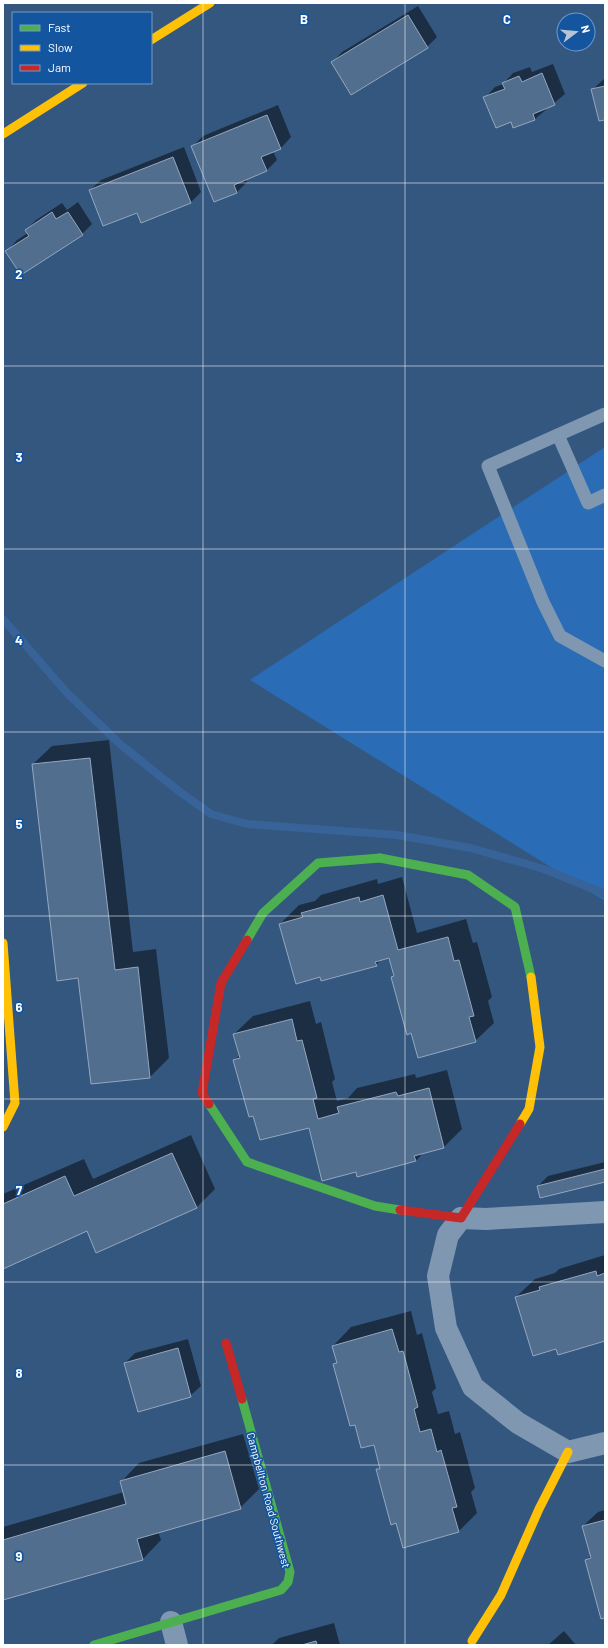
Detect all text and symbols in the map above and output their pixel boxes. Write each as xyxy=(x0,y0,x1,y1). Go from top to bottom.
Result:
text: B xyxy=(300,11,308,27)
text: C xyxy=(503,11,511,27)
legend xyxy=(12,12,152,84)
north arrow xyxy=(556,12,596,52)
text: Fast xyxy=(48,20,71,34)
text: N xyxy=(579,24,593,34)
text: Slow xyxy=(48,40,73,54)
text: Jam xyxy=(48,60,71,74)
text: 2 xyxy=(15,266,23,282)
text: 3 xyxy=(15,449,23,465)
text: 4 xyxy=(15,632,23,648)
text: 5 xyxy=(15,816,23,832)
text: 6 xyxy=(16,999,23,1015)
text: 7 xyxy=(16,1182,23,1198)
text: 8 xyxy=(15,1365,23,1381)
street label: Campbellton Road Southwest xyxy=(245,1431,293,1569)
text: 9 xyxy=(16,1548,23,1564)

